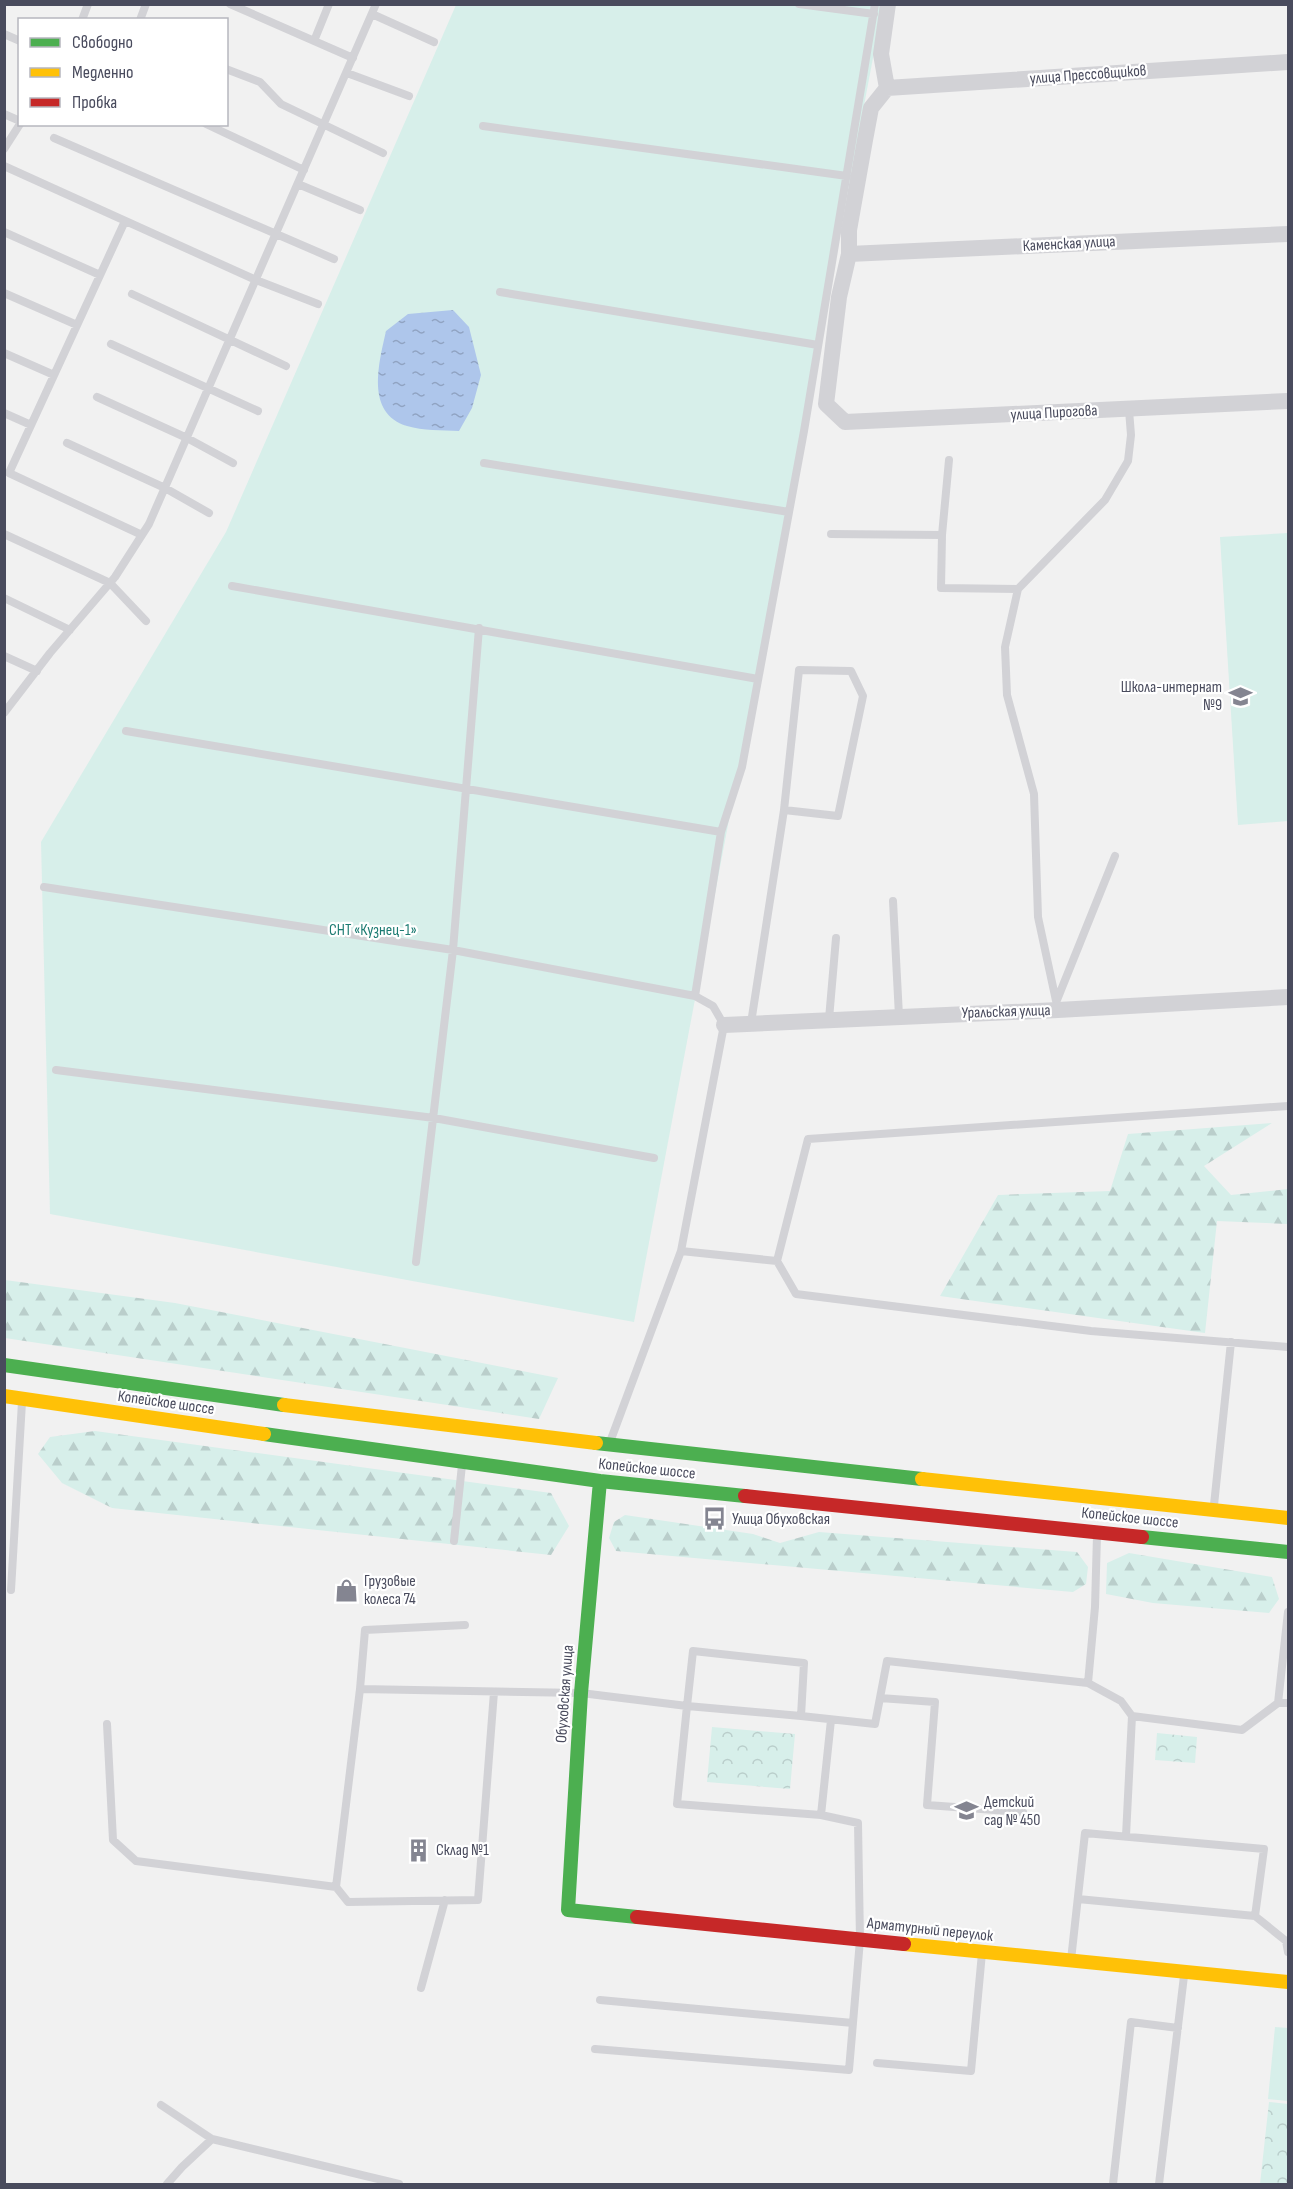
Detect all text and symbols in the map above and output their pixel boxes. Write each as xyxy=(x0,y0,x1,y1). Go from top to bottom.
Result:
legend xyxy=(18,18,228,126)
text: Свободно xyxy=(72,32,133,53)
street label: улица Прессовщиков xyxy=(1029,61,1147,89)
text: Медленно xyxy=(72,62,134,83)
text: Пробка xyxy=(72,92,117,113)
street label: Каменская улица xyxy=(1022,232,1116,256)
street label: улица Пирогова xyxy=(1010,401,1098,425)
place label: Школа-интернат №9 xyxy=(1121,678,1222,715)
school or university icon: Школа-интернат №9 xyxy=(1227,683,1253,709)
park label: СНТ «Кузнец-1» xyxy=(329,921,417,940)
street label: Уральская улица xyxy=(961,1001,1051,1023)
street label: Копейское шоссе xyxy=(116,1387,216,1419)
street label: Копейское шоссе xyxy=(598,1454,696,1484)
street label: Копейское шоссе xyxy=(1081,1503,1179,1533)
bus stop icon: Улица Обуховская xyxy=(701,1506,727,1532)
place label: Улица Обуховская xyxy=(732,1510,830,1529)
place label: Грузовые колеса 74 xyxy=(364,1572,416,1609)
shop icon: Грузовые колеса 74 xyxy=(333,1577,359,1603)
street label: Обуховская улица xyxy=(552,1644,578,1744)
place label: Детский сад № 450 xyxy=(984,1793,1040,1830)
school or university icon: Детский сад № 450 xyxy=(953,1798,979,1824)
building icon: Склад №1 xyxy=(405,1837,431,1863)
place label: Склад №1 xyxy=(436,1841,489,1860)
street label: Арматурный переулок xyxy=(865,1914,995,1946)

